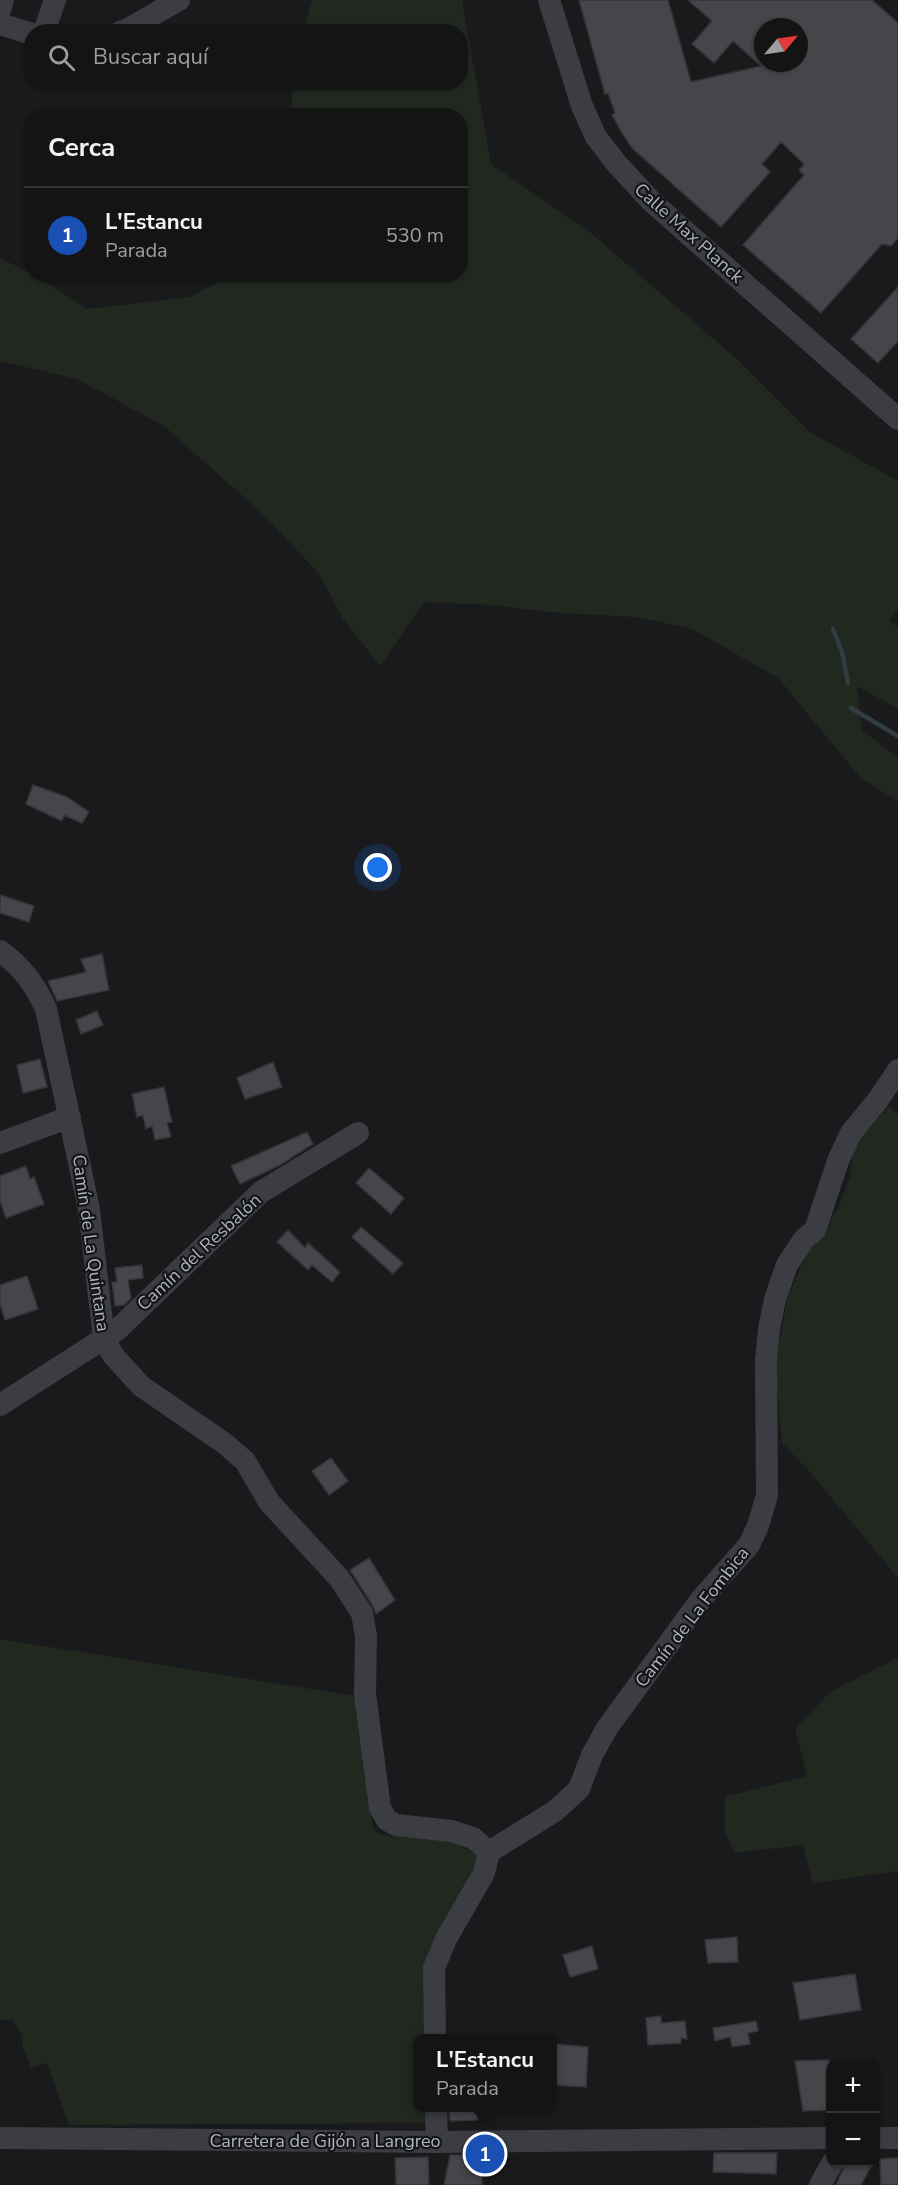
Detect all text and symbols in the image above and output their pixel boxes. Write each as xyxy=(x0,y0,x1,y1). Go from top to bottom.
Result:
north arrow xyxy=(754,18,808,72)
search box xyxy=(24,24,468,90)
icon: search xyxy=(45,41,78,74)
text: Buscar aquí xyxy=(93,42,208,72)
text: Cerca xyxy=(48,130,115,165)
street label: Calle Max Planck xyxy=(629,178,749,289)
text: L'Estancu xyxy=(105,207,203,237)
text: 1 xyxy=(62,222,74,249)
text: 530 m xyxy=(386,222,444,249)
text: Parada xyxy=(105,237,168,264)
your location xyxy=(363,853,392,882)
street label: Camín de La Quintana xyxy=(67,1153,115,1333)
street label: Camín del Resbalón xyxy=(132,1188,266,1316)
street label: Camín de La Fombica xyxy=(630,1542,754,1692)
popup xyxy=(413,2034,557,2112)
text: L'Estancu xyxy=(436,2045,534,2075)
map controls xyxy=(826,2059,880,2167)
button: + xyxy=(826,2059,880,2113)
text: Parada xyxy=(436,2075,499,2102)
button: − xyxy=(826,2113,880,2167)
street label: Carretera de Gijón a Langreo xyxy=(209,2129,441,2153)
pin: 1 xyxy=(466,2132,504,2176)

